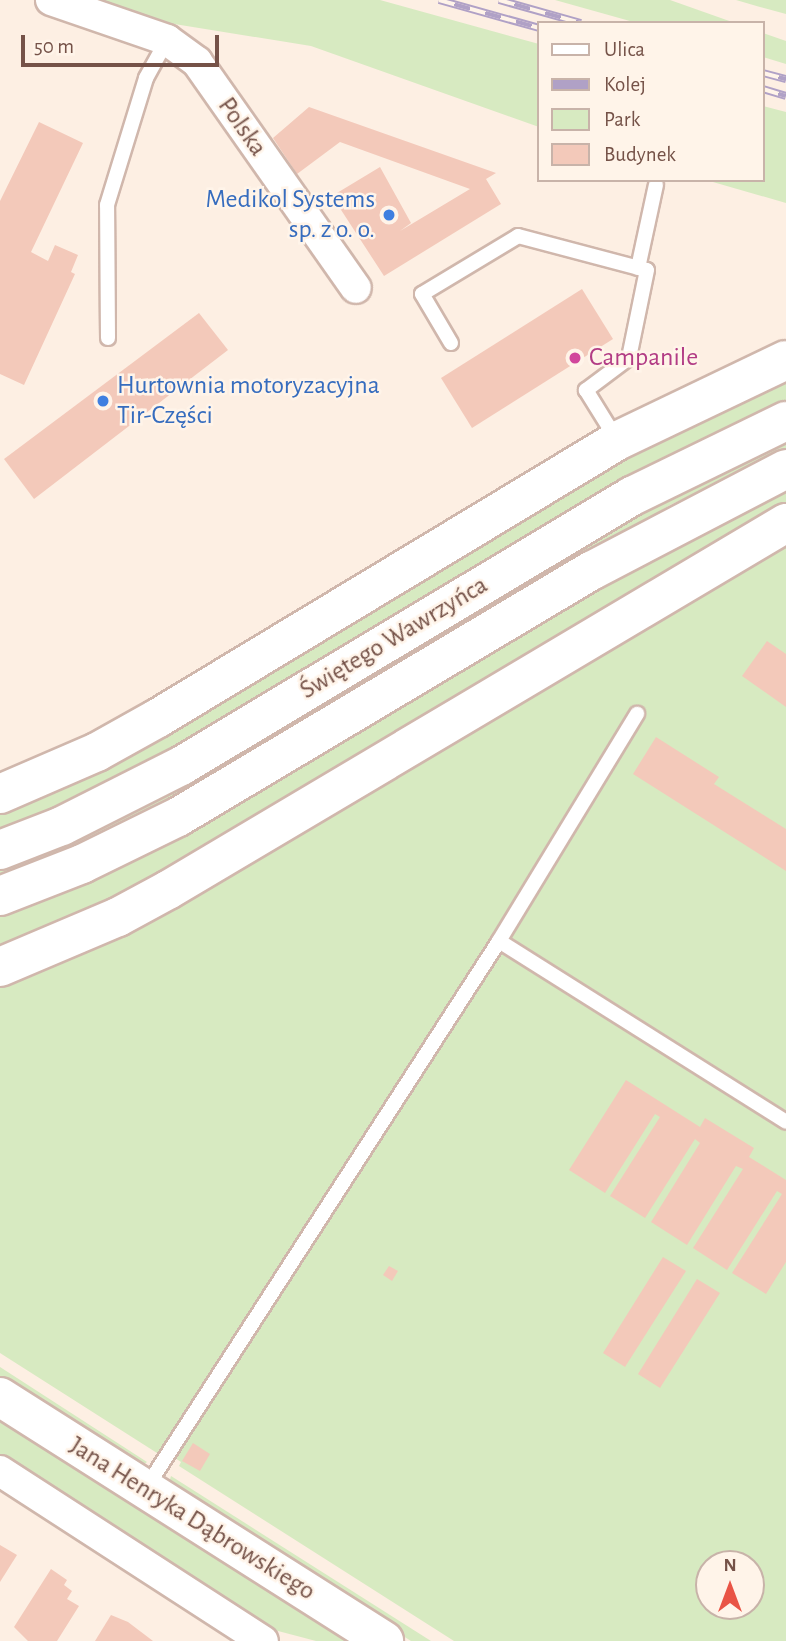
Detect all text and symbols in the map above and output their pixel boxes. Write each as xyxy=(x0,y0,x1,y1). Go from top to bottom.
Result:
scale bar xyxy=(24,21,222,65)
legend xyxy=(538,21,765,182)
text: 50 m xyxy=(34,36,74,57)
text: Ulica xyxy=(604,39,645,60)
text: Kolej xyxy=(604,74,646,95)
street label: Polska xyxy=(211,92,273,162)
text: Park xyxy=(604,109,640,130)
text: Budynek xyxy=(604,144,676,165)
place label: Medikol Systems sp. z o. o. xyxy=(206,184,375,246)
marker: Medikol Systems sp. z o. o. xyxy=(381,207,397,223)
place label: Campanile xyxy=(589,342,698,374)
marker: Campanile xyxy=(567,350,583,366)
place label: Hurtownia motoryzacyjna Tir-Części xyxy=(117,370,380,432)
marker: Hurtownia motoryzacyjna Tir-Części xyxy=(95,393,111,409)
street label: Świętego Wawrzyńca xyxy=(295,570,493,706)
street label: Jana Henryka Dąbrowskiego xyxy=(63,1431,321,1607)
north arrow xyxy=(695,1550,765,1620)
text: N xyxy=(723,1556,737,1575)

